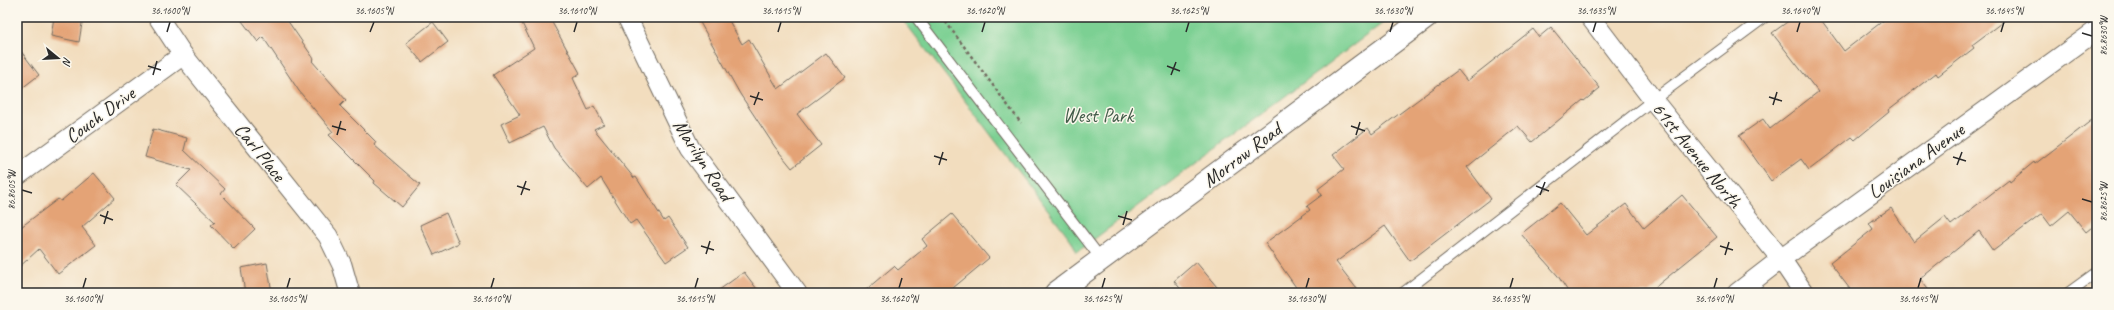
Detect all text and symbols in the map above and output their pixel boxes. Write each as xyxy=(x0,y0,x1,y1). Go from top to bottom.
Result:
text: 36.1600°N xyxy=(151,4,191,17)
text: 36.1605°N xyxy=(355,4,395,17)
text: 36.1610°N xyxy=(558,4,598,17)
text: 36.1615°N xyxy=(762,4,802,17)
text: 36.1620°N xyxy=(966,4,1006,17)
text: 36.1625°N xyxy=(1170,4,1210,17)
text: 36.1630°N xyxy=(1374,4,1414,17)
text: 36.1635°N xyxy=(1577,4,1617,17)
text: 36.1640°N xyxy=(1781,4,1821,17)
text: 36.1645°N xyxy=(1985,4,2025,17)
text: 86.8630°W xyxy=(2097,15,2110,56)
north arrow xyxy=(38,38,78,78)
text: N xyxy=(59,56,75,69)
street label: Couch Drive xyxy=(60,80,141,149)
street label: 61st Avenue North xyxy=(1647,97,1748,214)
park label: West Park xyxy=(1063,103,1135,128)
street label: Marilyn Road xyxy=(667,114,740,208)
street label: Morrow Road xyxy=(1198,115,1289,193)
street label: Louisiana Avenue xyxy=(1863,117,1970,204)
street label: Carl Place xyxy=(229,118,292,187)
text: 86.8605°W xyxy=(5,169,18,210)
text: 86.8625°W xyxy=(2097,181,2110,222)
text: 36.1600°N xyxy=(64,292,104,305)
text: 36.1605°N xyxy=(268,292,308,305)
text: 36.1610°N xyxy=(472,292,512,305)
text: 36.1615°N xyxy=(676,292,716,305)
text: 36.1620°N xyxy=(880,292,920,305)
text: 36.1625°N xyxy=(1083,292,1123,305)
text: 36.1630°N xyxy=(1287,292,1327,305)
text: 36.1635°N xyxy=(1491,292,1531,305)
text: 36.1640°N xyxy=(1695,292,1735,305)
text: 36.1645°N xyxy=(1899,292,1939,305)

